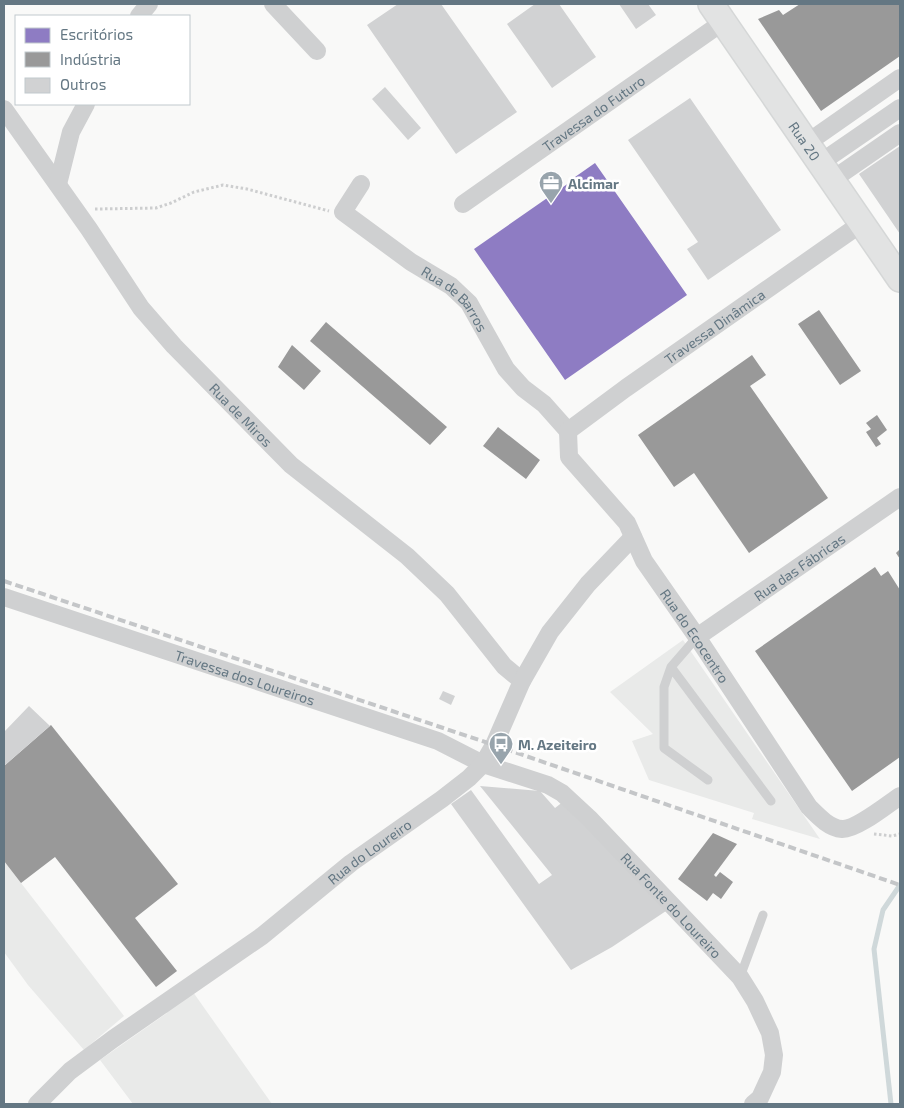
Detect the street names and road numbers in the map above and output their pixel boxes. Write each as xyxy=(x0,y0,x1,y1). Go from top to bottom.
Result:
street label: Travessa do Futuro xyxy=(539,71,648,155)
street label: Rua 20 xyxy=(786,118,824,164)
street label: Rua de Barros xyxy=(419,262,492,334)
street label: Travessa Dinâmica xyxy=(661,285,768,367)
street label: Rua de Miros xyxy=(206,379,276,450)
street label: Rua das Fábricas xyxy=(750,529,848,604)
street label: Rua do Ecocentro xyxy=(657,585,733,686)
street label: Travessa dos Loureiros xyxy=(173,646,317,708)
street label: Rua do Loureiro xyxy=(324,815,414,888)
street label: Rua Fonte do Loureiro xyxy=(618,849,726,961)

